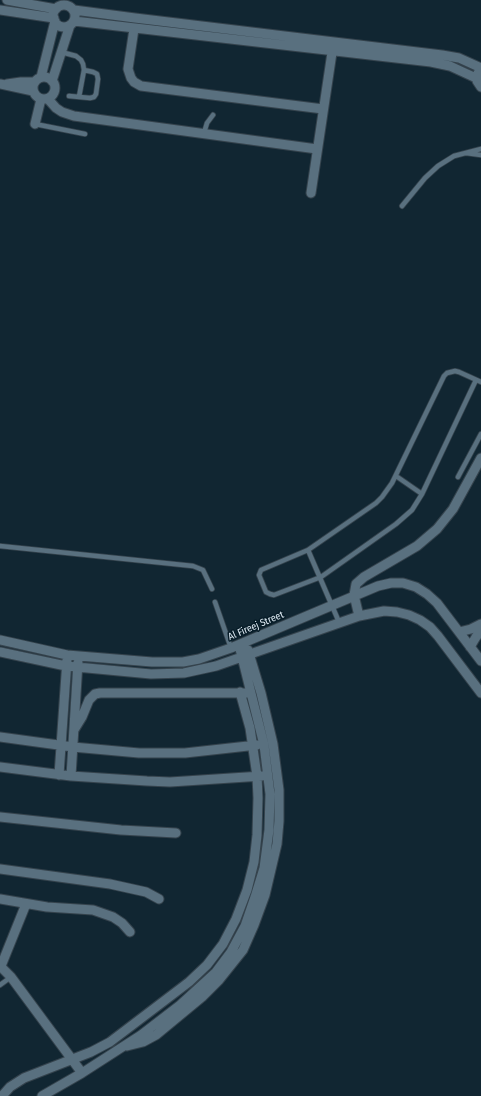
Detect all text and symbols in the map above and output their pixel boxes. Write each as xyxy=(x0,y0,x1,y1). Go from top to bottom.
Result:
street label: Al Fireej Street xyxy=(226,609,286,643)

